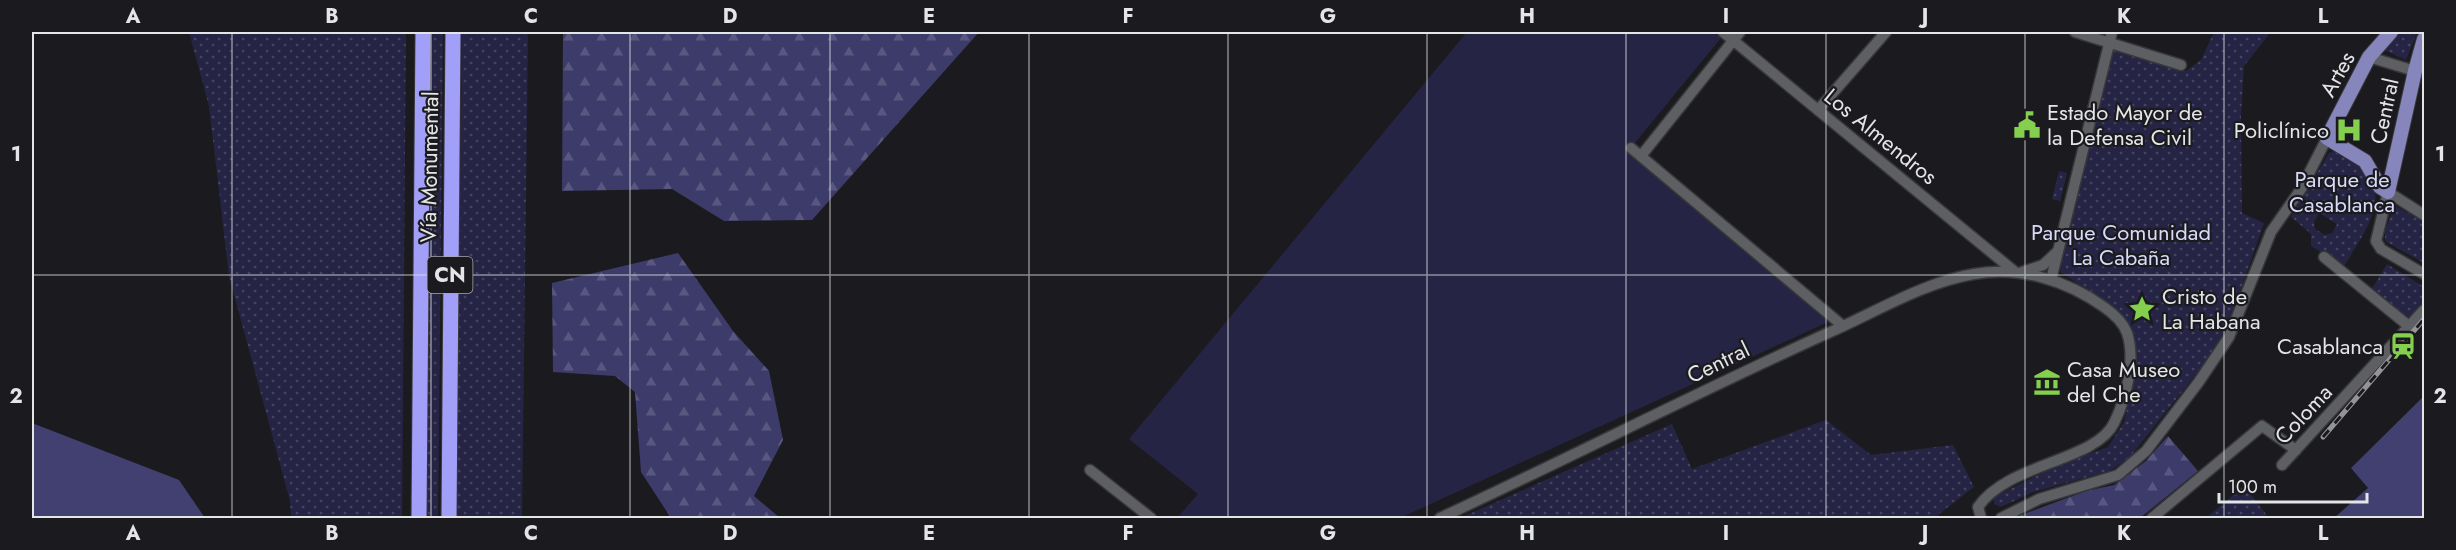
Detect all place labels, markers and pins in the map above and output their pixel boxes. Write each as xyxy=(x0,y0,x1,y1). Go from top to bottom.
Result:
place label: Estado Mayor de la Defensa Civil xyxy=(2047,96,2203,153)
public building icon: Estado Mayor de la Defensa Civil xyxy=(2012,110,2042,140)
place label: Policlínico xyxy=(2234,114,2329,146)
hospital icon: Policlínico xyxy=(2334,115,2364,145)
place label: Cristo de La Habana xyxy=(2162,280,2261,337)
place icon: Cristo de La Habana xyxy=(2127,294,2157,324)
place label: Casablanca xyxy=(2277,330,2383,362)
station icon: Casablanca xyxy=(2388,331,2418,361)
place label: Casa Museo del Che xyxy=(2067,353,2180,410)
museum icon: Casa Museo del Che xyxy=(2032,367,2062,397)

